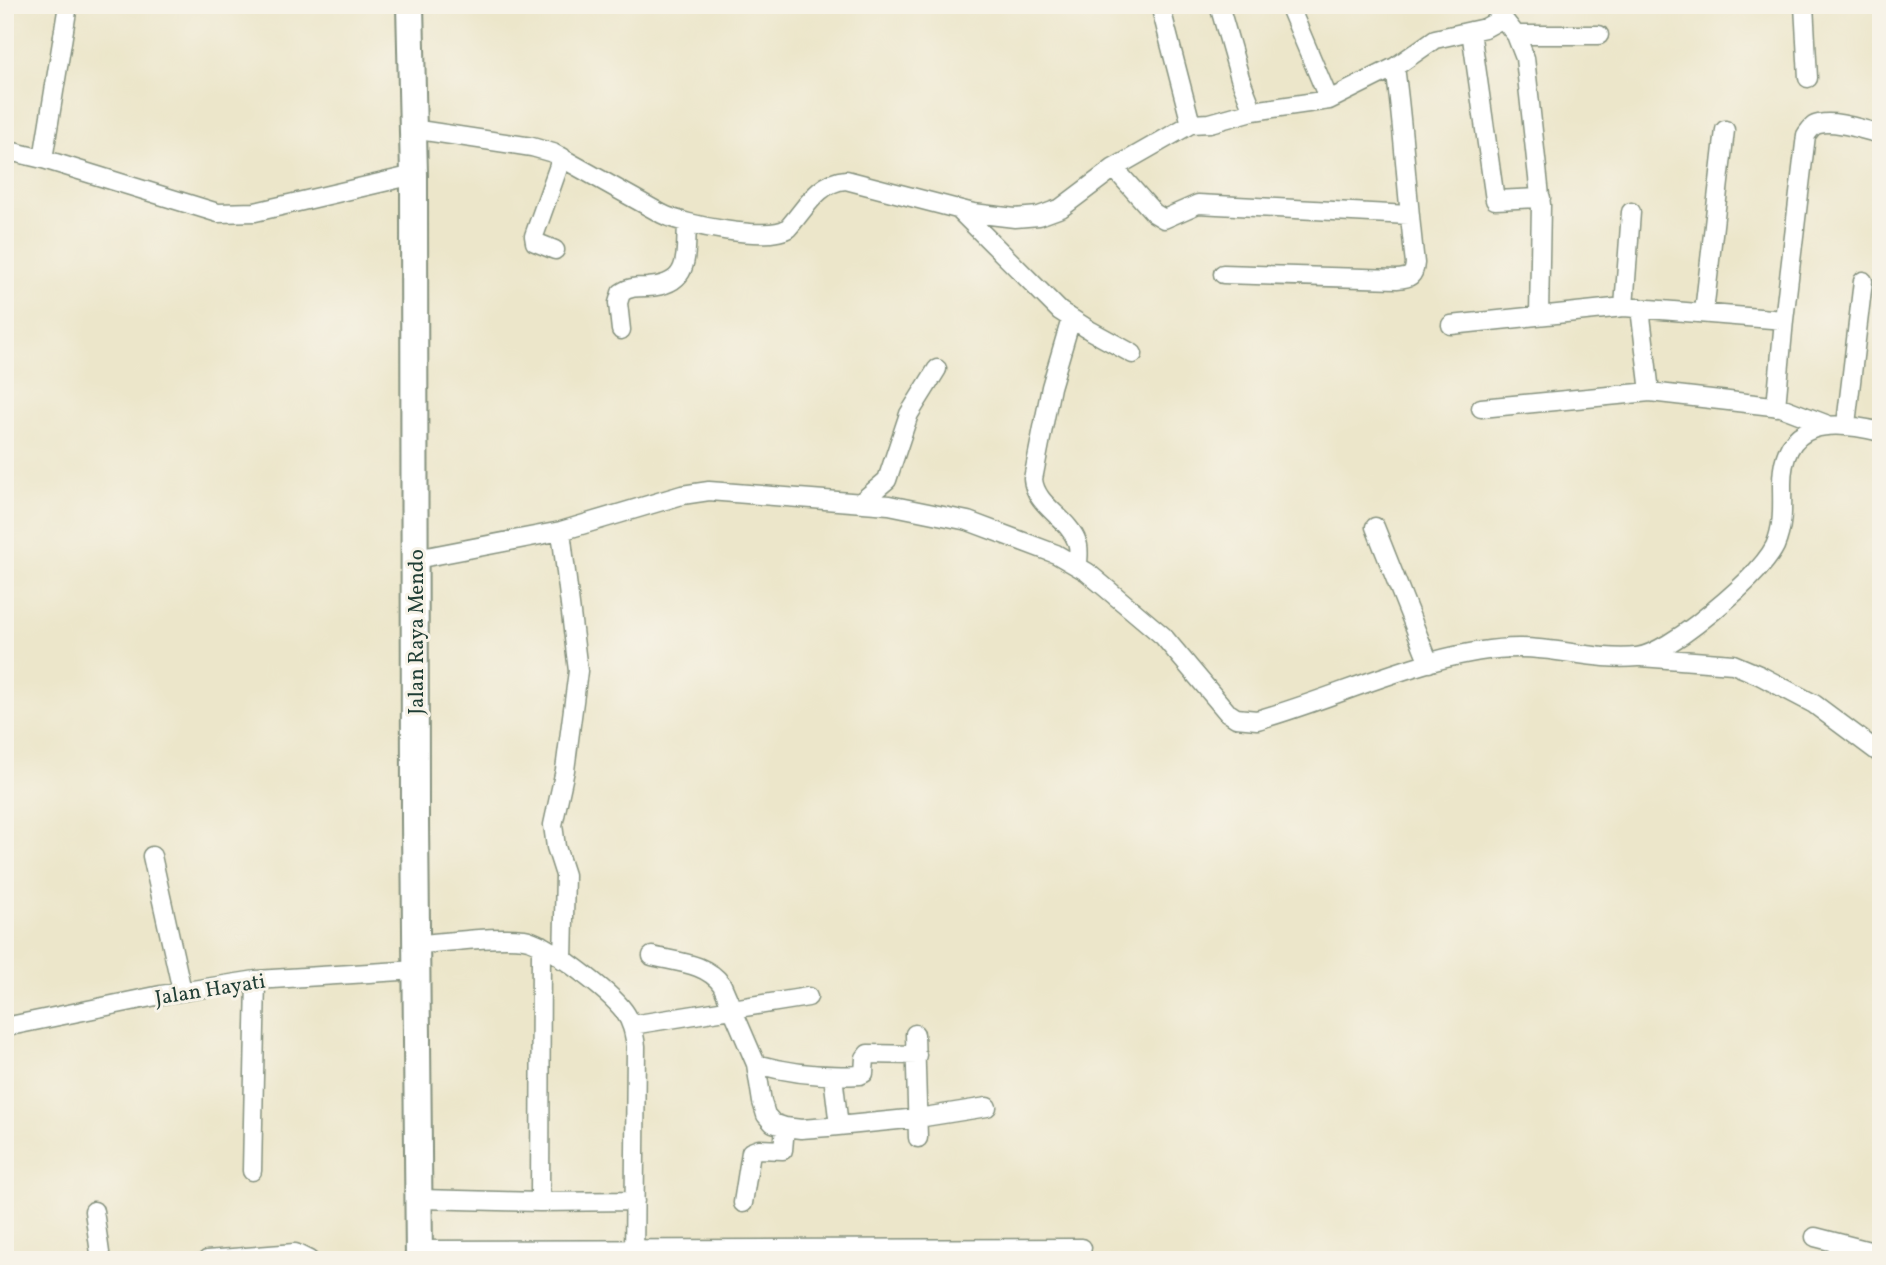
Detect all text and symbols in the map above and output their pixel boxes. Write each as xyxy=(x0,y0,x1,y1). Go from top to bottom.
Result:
street label: Jalan Raya Mendo xyxy=(403,549,432,715)
street label: Jalan Hayati xyxy=(153,967,268,1014)

